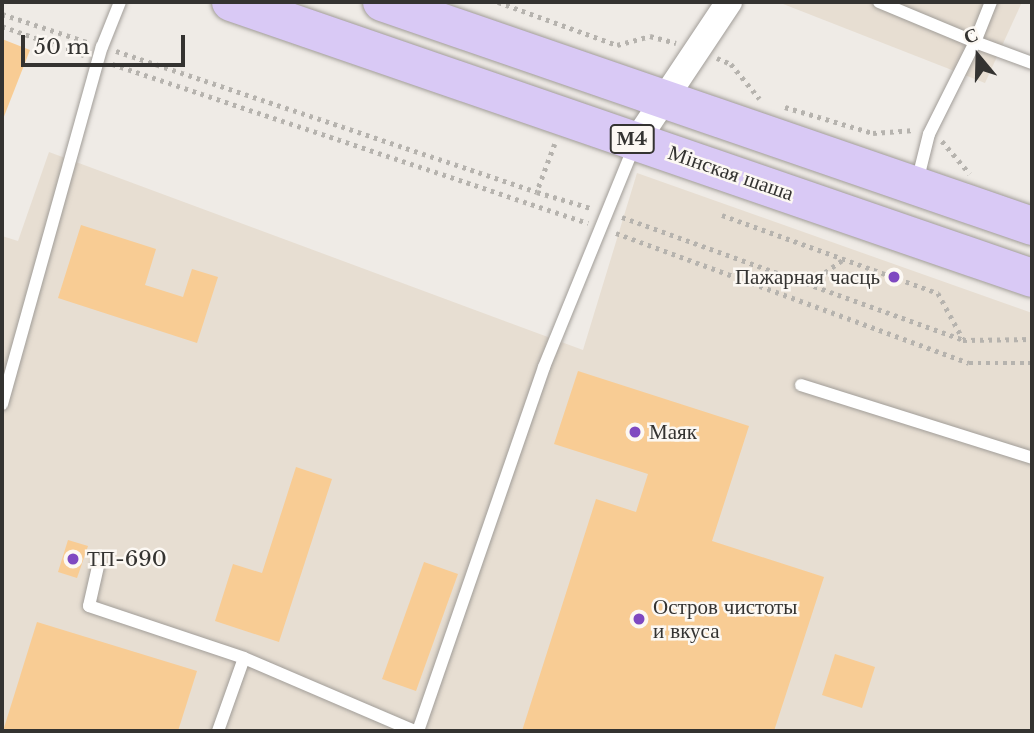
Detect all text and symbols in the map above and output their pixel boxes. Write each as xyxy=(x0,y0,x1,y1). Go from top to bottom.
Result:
scale bar xyxy=(24,21,189,65)
north arrow xyxy=(943,21,1013,91)
text: С xyxy=(961,23,981,49)
text: 50 m xyxy=(34,34,89,60)
road number: М4 xyxy=(609,124,655,154)
street label: Мінская шаша xyxy=(665,140,797,206)
place label: Пажарная часць xyxy=(735,264,880,290)
marker: Пажарная часць xyxy=(886,269,902,285)
place label: Маяк xyxy=(649,419,697,445)
marker: Маяк xyxy=(627,424,643,440)
place label: ТП-690 xyxy=(87,546,167,572)
marker: ТП-690 xyxy=(65,551,81,567)
place label: Остров чистоты и вкуса xyxy=(653,594,797,644)
marker: Остров чистоты и вкуса xyxy=(631,611,647,627)

